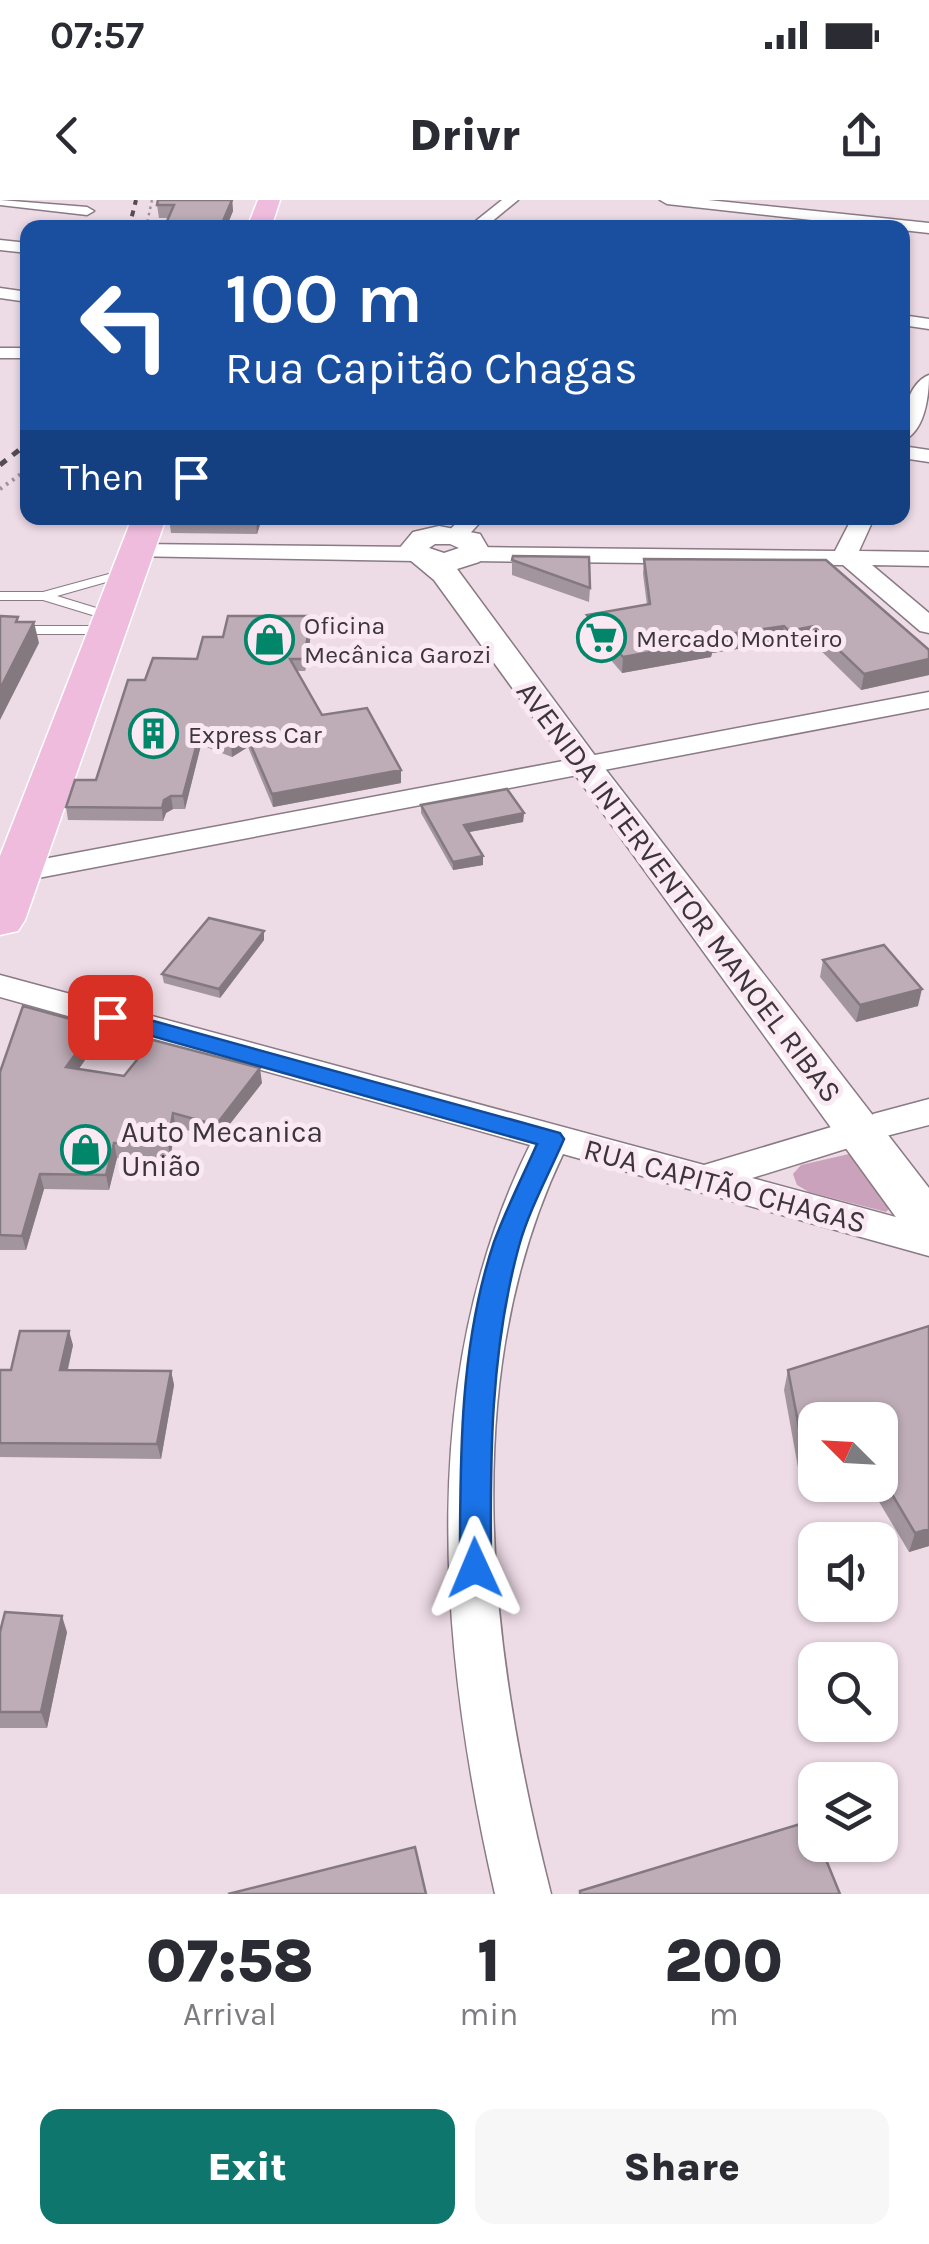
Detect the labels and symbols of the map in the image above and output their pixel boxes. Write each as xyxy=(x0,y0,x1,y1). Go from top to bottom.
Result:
place label: Oficina Mecânica Garozi xyxy=(304,611,492,669)
supermarket icon: Mercado Monteiro xyxy=(575,612,627,664)
shop icon: Oficina Mecânica Garozi xyxy=(243,613,295,665)
place label: Mercado Monteiro xyxy=(636,624,842,653)
street label: AVENIDA INTERVENTOR MANOEL RIBAS xyxy=(509,674,849,1110)
building icon: Express Car xyxy=(127,708,179,760)
place label: Express Car xyxy=(188,720,323,749)
pin xyxy=(68,975,153,1060)
place label: Auto Mecanica União xyxy=(121,1114,323,1184)
shop icon: Auto Mecanica União xyxy=(60,1123,112,1175)
street label: RUA CAPITÃO CHAGAS xyxy=(580,1131,870,1241)
north arrow xyxy=(798,1402,898,1502)
position arrow xyxy=(423,1516,527,1620)

